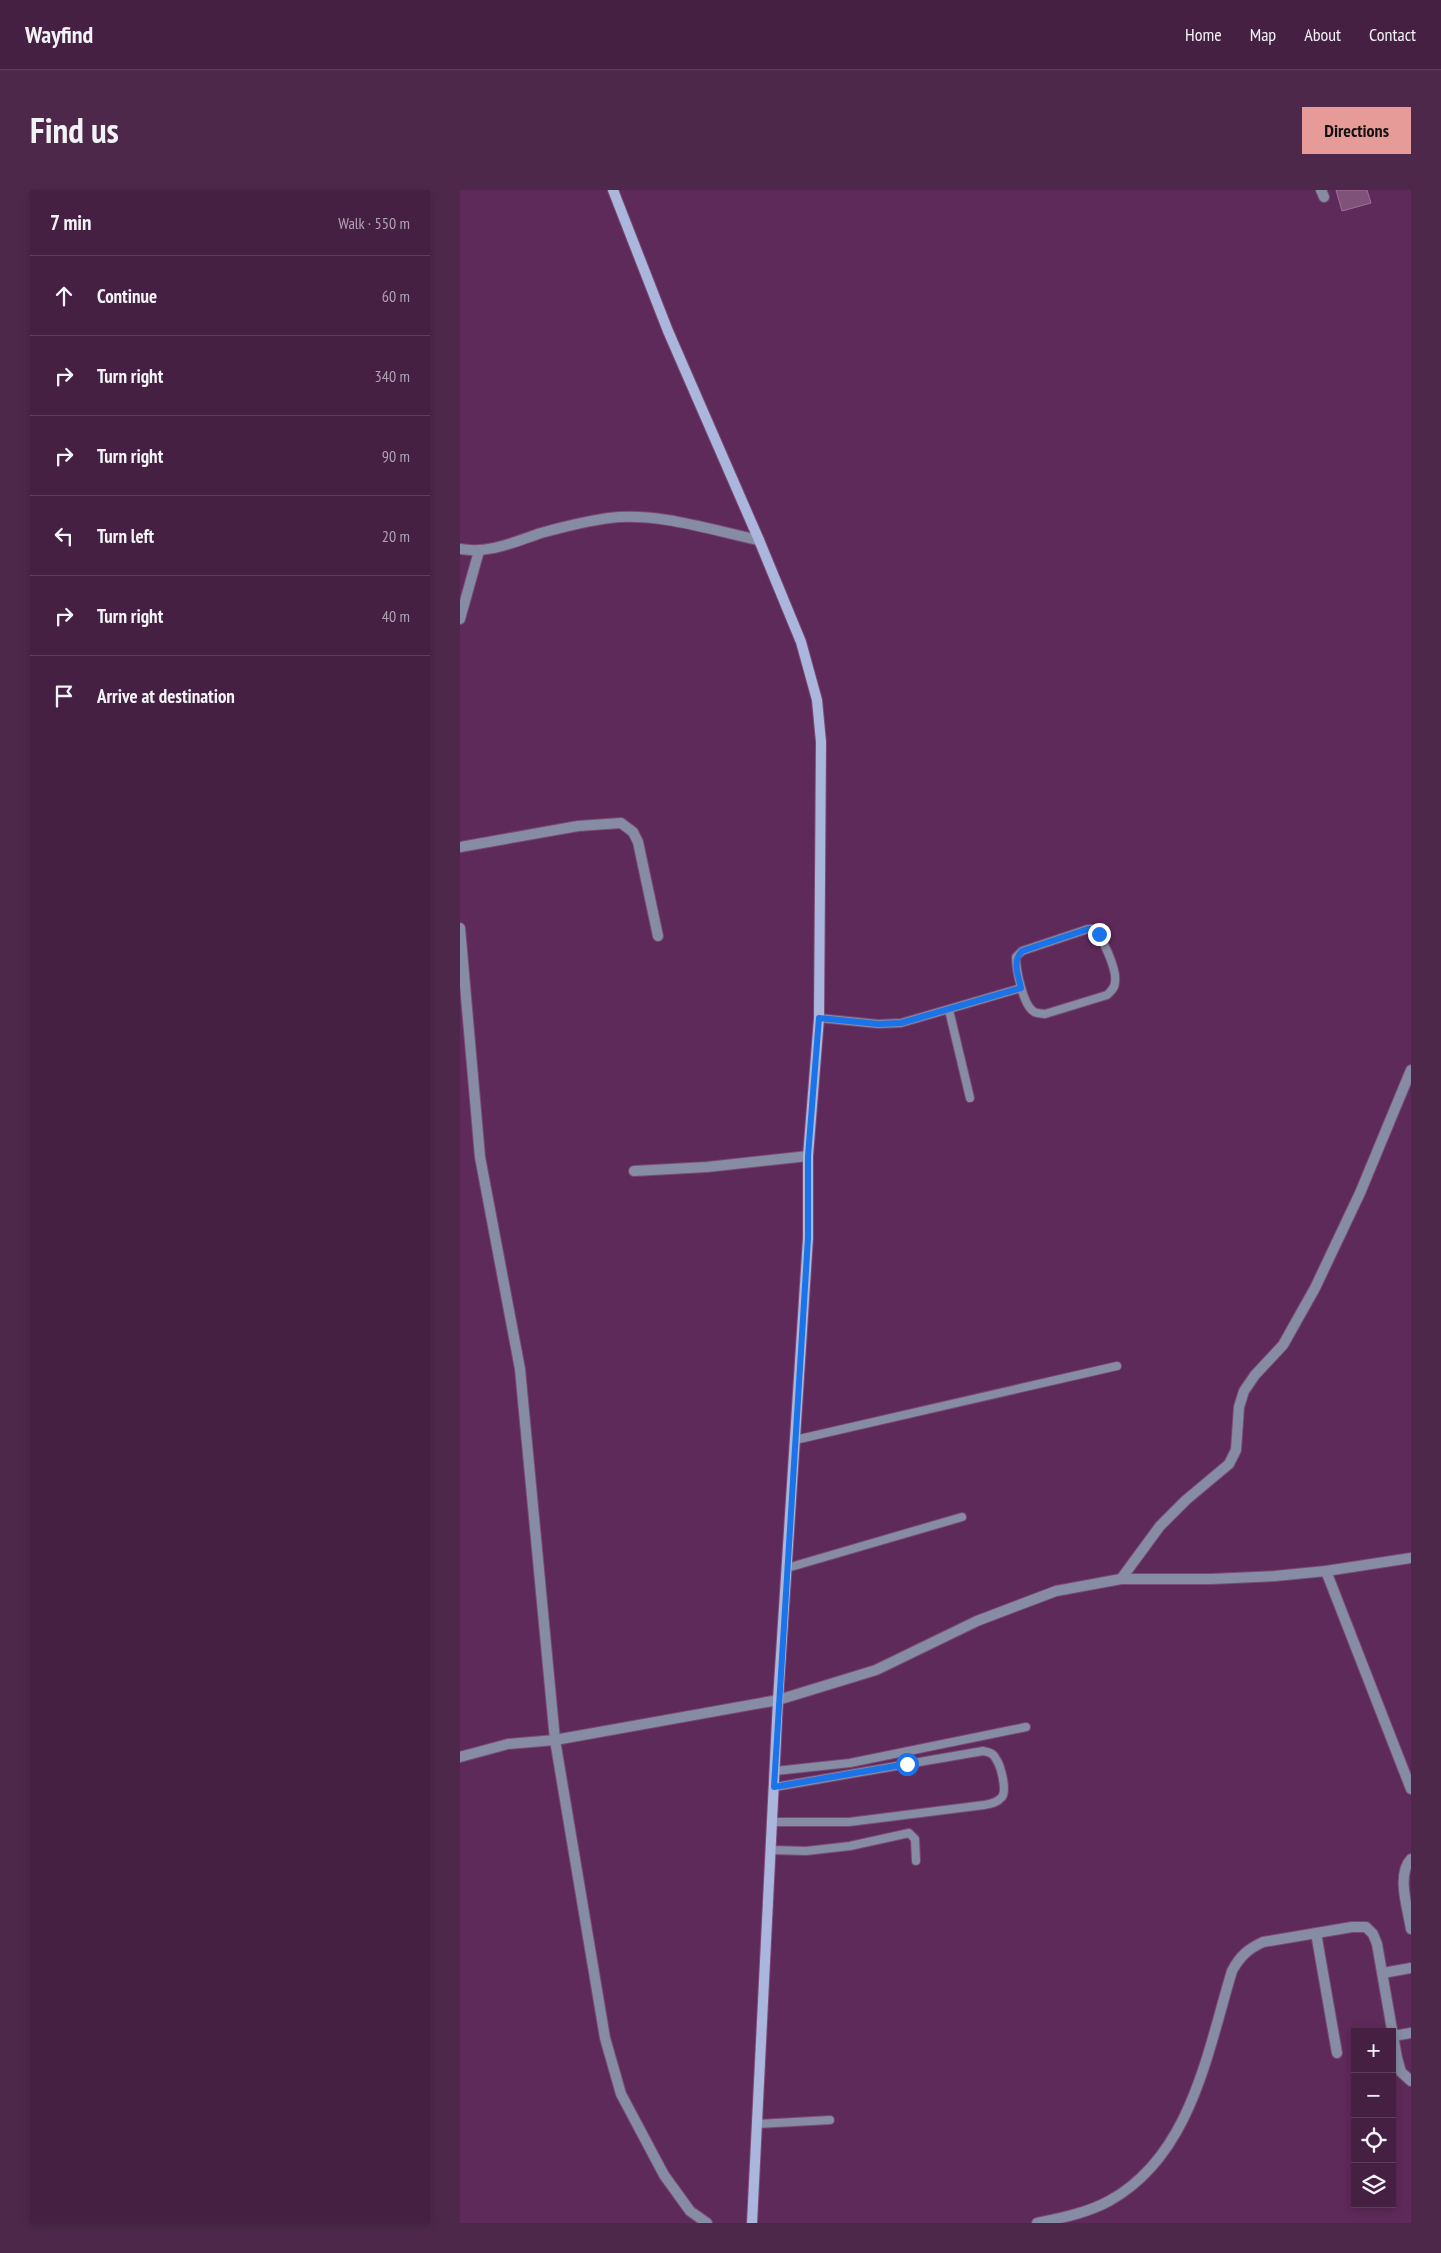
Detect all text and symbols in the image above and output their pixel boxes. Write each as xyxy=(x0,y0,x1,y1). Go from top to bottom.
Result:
text: Wayfind xyxy=(25,19,93,50)
text: Home xyxy=(1185,23,1222,46)
text: Map xyxy=(1250,23,1276,46)
text: About xyxy=(1304,23,1341,46)
text: Contact xyxy=(1369,23,1416,46)
text: Find us xyxy=(30,107,119,153)
button: Directions xyxy=(1302,107,1411,154)
text: 7 min xyxy=(50,209,92,236)
text: Walk · 550 m xyxy=(338,213,410,233)
icon: ahead xyxy=(50,282,78,310)
text: Continue xyxy=(97,284,157,308)
text: 60 m xyxy=(382,286,410,306)
icon: right xyxy=(50,362,78,390)
text: Turn right xyxy=(97,364,163,388)
text: 340 m xyxy=(375,366,410,386)
icon: right xyxy=(50,442,78,470)
text: Turn right xyxy=(97,444,163,468)
text: 90 m xyxy=(382,446,410,466)
icon: left xyxy=(50,522,78,550)
text: Turn left xyxy=(97,524,154,548)
text: 20 m xyxy=(382,526,410,546)
icon: right xyxy=(50,602,78,630)
text: Turn right xyxy=(97,604,163,628)
text: 40 m xyxy=(382,606,410,626)
icon: arrive xyxy=(50,682,78,710)
text: Arrive at destination xyxy=(97,684,235,708)
route end xyxy=(1088,923,1111,946)
route start xyxy=(896,1753,919,1776)
map controls xyxy=(1351,2028,1396,2208)
button: + xyxy=(1351,2028,1396,2073)
button: − xyxy=(1351,2073,1396,2118)
button: locate xyxy=(1351,2118,1396,2163)
button: layers xyxy=(1351,2163,1396,2208)

